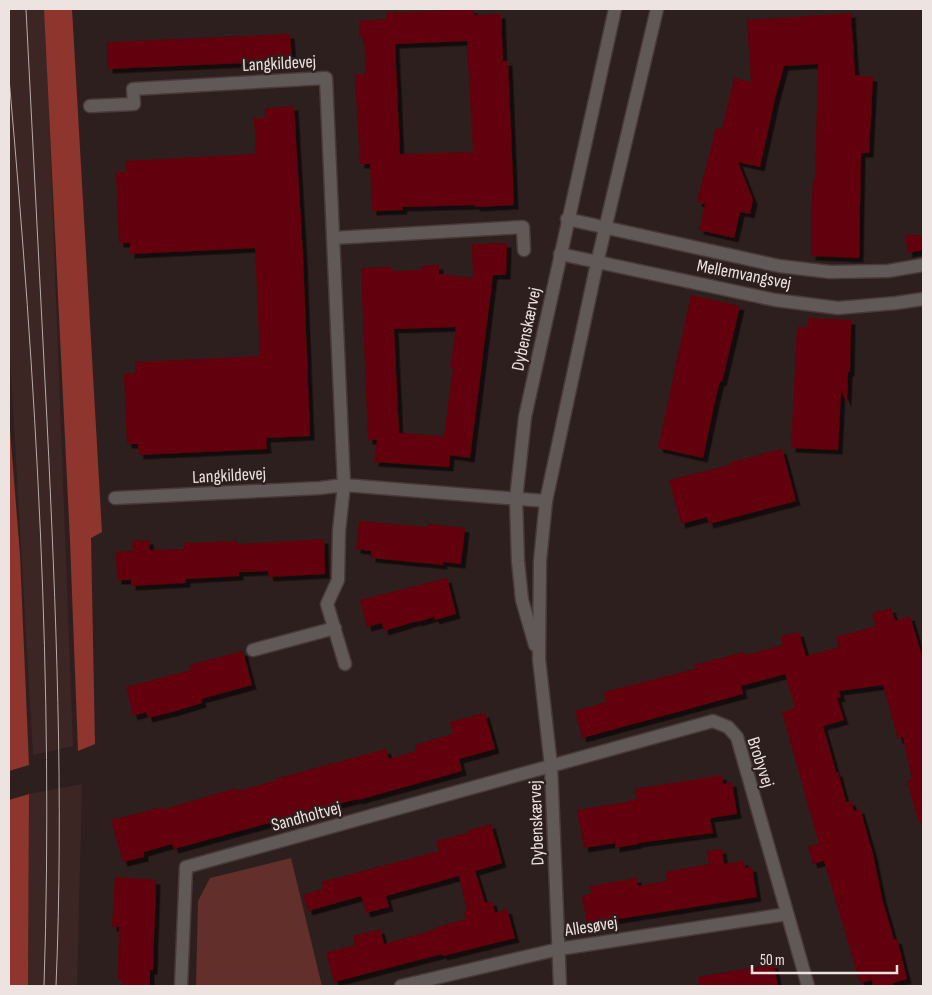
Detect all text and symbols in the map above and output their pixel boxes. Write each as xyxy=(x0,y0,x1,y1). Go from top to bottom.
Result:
street label: Langkildevej xyxy=(242,51,317,76)
street label: Mellemvangsvej xyxy=(695,255,793,294)
street label: Dybenskærvej xyxy=(507,285,546,373)
street label: Langkildevej xyxy=(192,463,267,488)
street label: Brobyvej xyxy=(743,734,779,790)
street label: Dybenskærvej xyxy=(525,780,548,866)
street label: Sandholtvej xyxy=(269,797,343,836)
street label: Allesøvej xyxy=(562,912,619,941)
scale bar xyxy=(752,942,897,974)
text: 50 m xyxy=(760,951,785,970)

